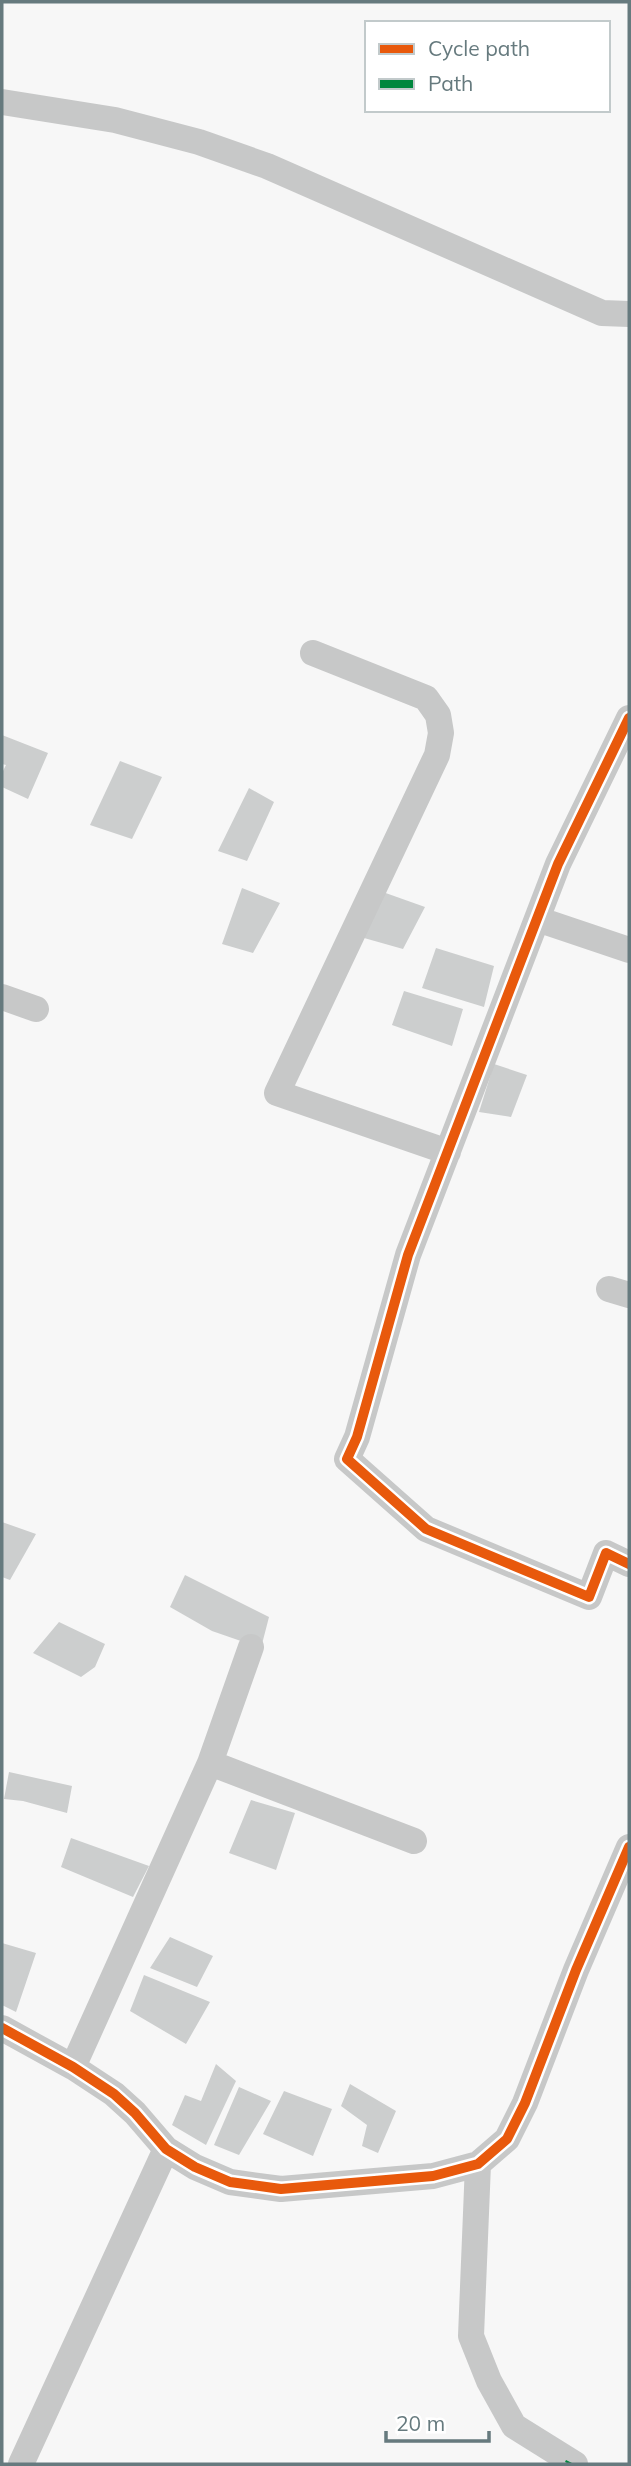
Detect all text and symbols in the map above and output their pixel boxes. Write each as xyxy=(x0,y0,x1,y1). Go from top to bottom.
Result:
legend xyxy=(365,21,610,112)
text: Cycle path xyxy=(428,35,530,61)
text: Path xyxy=(428,70,473,96)
scale bar xyxy=(386,2400,489,2444)
text: 20 m xyxy=(396,2410,445,2436)

